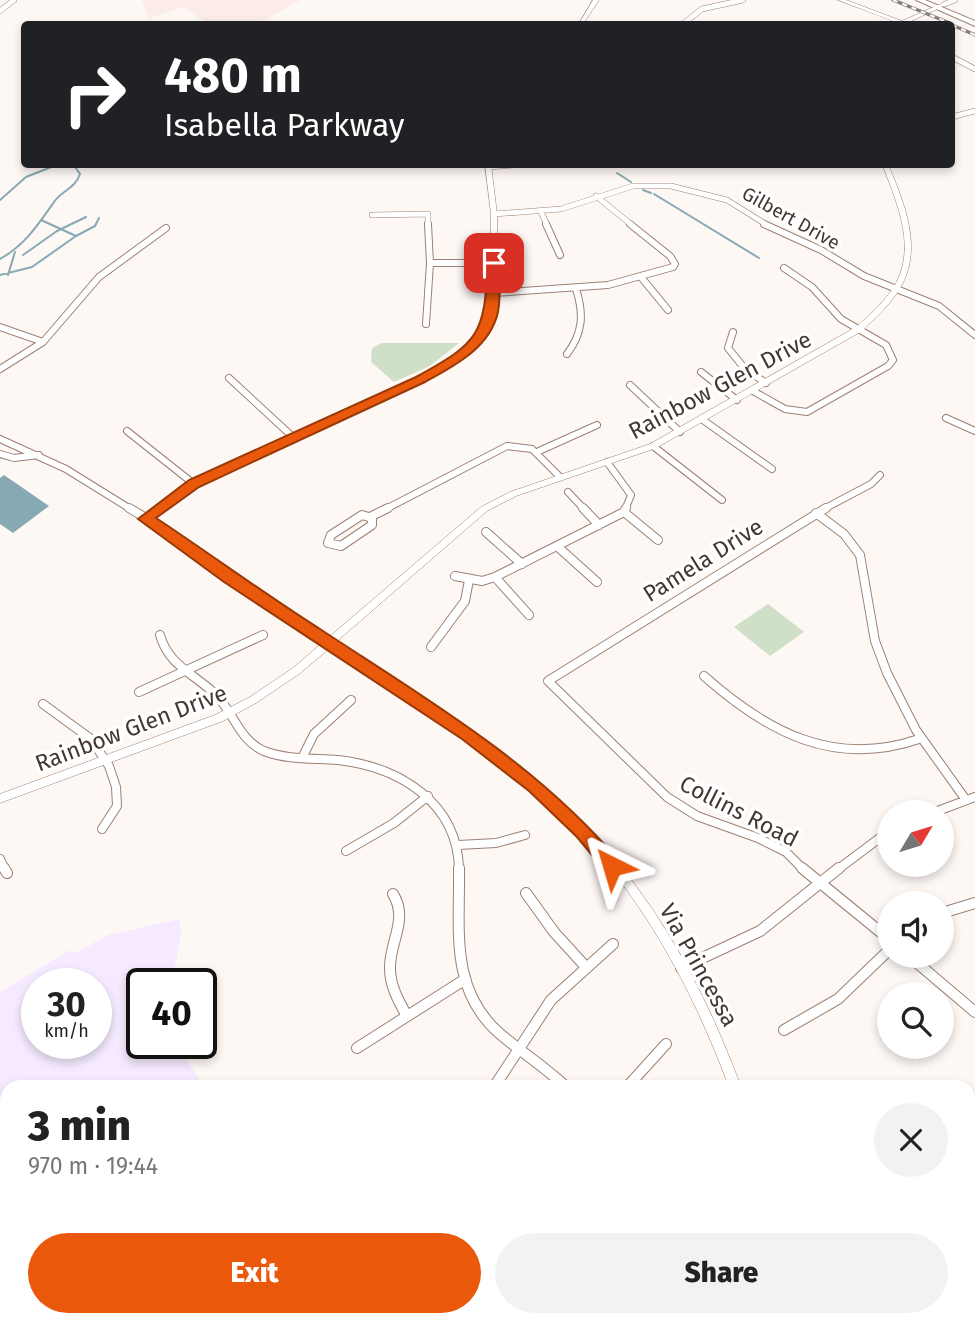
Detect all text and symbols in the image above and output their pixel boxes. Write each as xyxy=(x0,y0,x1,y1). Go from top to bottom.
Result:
text: 480 m xyxy=(164,46,302,105)
icon: right xyxy=(49,49,140,140)
text: Isabella Parkway xyxy=(164,106,405,144)
street label: Gilbert Drive xyxy=(738,182,844,254)
pin xyxy=(464,233,524,293)
icon: arrive xyxy=(475,244,513,282)
street label: Rainbow Glen Drive xyxy=(624,325,816,445)
street label: Pamela Drive xyxy=(638,512,768,608)
street label: Rainbow Glen Drive xyxy=(31,679,231,777)
street label: Collins Road xyxy=(675,769,803,853)
north arrow xyxy=(877,800,954,877)
map controls xyxy=(877,800,954,1059)
position arrow xyxy=(575,829,649,903)
button: sound xyxy=(877,891,954,968)
street label: Via Princessa xyxy=(654,899,744,1031)
speed limit sign: 40 xyxy=(126,968,217,1059)
button: search xyxy=(877,982,954,1059)
text: 30 xyxy=(47,983,86,1025)
text: km/h xyxy=(44,1020,89,1042)
text: 3 min xyxy=(28,1101,131,1151)
button: close xyxy=(874,1103,948,1177)
text: 970 m · 19:44 xyxy=(28,1152,158,1180)
button: Exit xyxy=(28,1233,481,1313)
button: Share xyxy=(495,1233,948,1313)

